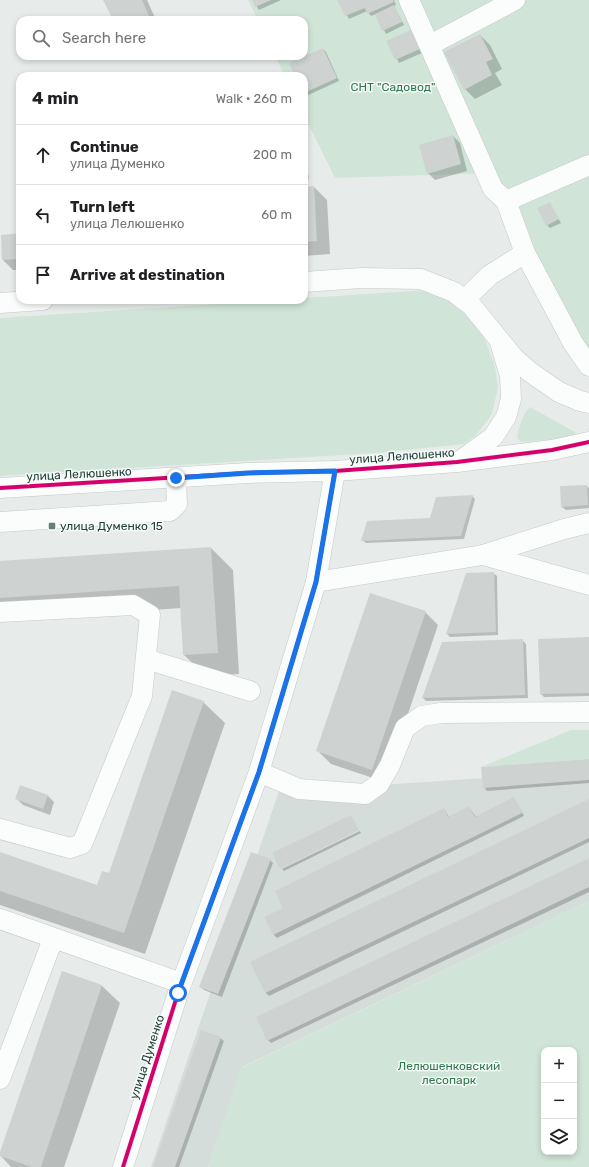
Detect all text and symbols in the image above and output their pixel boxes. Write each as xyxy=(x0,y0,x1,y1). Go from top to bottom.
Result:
search box xyxy=(16,16,308,60)
icon: search xyxy=(30,27,52,49)
text: Search here xyxy=(62,29,146,47)
park label: СНТ "Садовод" xyxy=(351,80,435,94)
text: 4 min xyxy=(32,88,79,108)
text: Walk · 260 m xyxy=(216,91,292,106)
text: Continue xyxy=(70,138,139,156)
icon: ahead xyxy=(32,144,54,166)
text: 200 m xyxy=(253,147,292,162)
text: улица Думенко xyxy=(70,156,165,171)
text: Turn left xyxy=(70,198,135,216)
icon: left xyxy=(32,204,54,226)
text: 60 m xyxy=(261,207,292,222)
text: улица Лелюшенко xyxy=(70,216,184,231)
icon: arrive xyxy=(32,264,54,286)
text: Arrive at destination xyxy=(70,266,225,284)
street label: улица Лелюшенко xyxy=(349,445,455,467)
street label: улица Лелюшенко xyxy=(26,464,132,484)
route end xyxy=(167,469,185,487)
place label: улица Думенко 15 xyxy=(60,519,163,533)
marker: улица Думенко 15 xyxy=(47,521,57,531)
route start xyxy=(169,984,187,1002)
street label: улица Думенко xyxy=(127,1013,167,1101)
map controls xyxy=(541,1047,577,1155)
button: + xyxy=(541,1047,577,1083)
park label: Лелюшенковский лесопарк xyxy=(398,1059,500,1087)
button: − xyxy=(541,1083,577,1119)
button: layers xyxy=(541,1119,577,1155)

